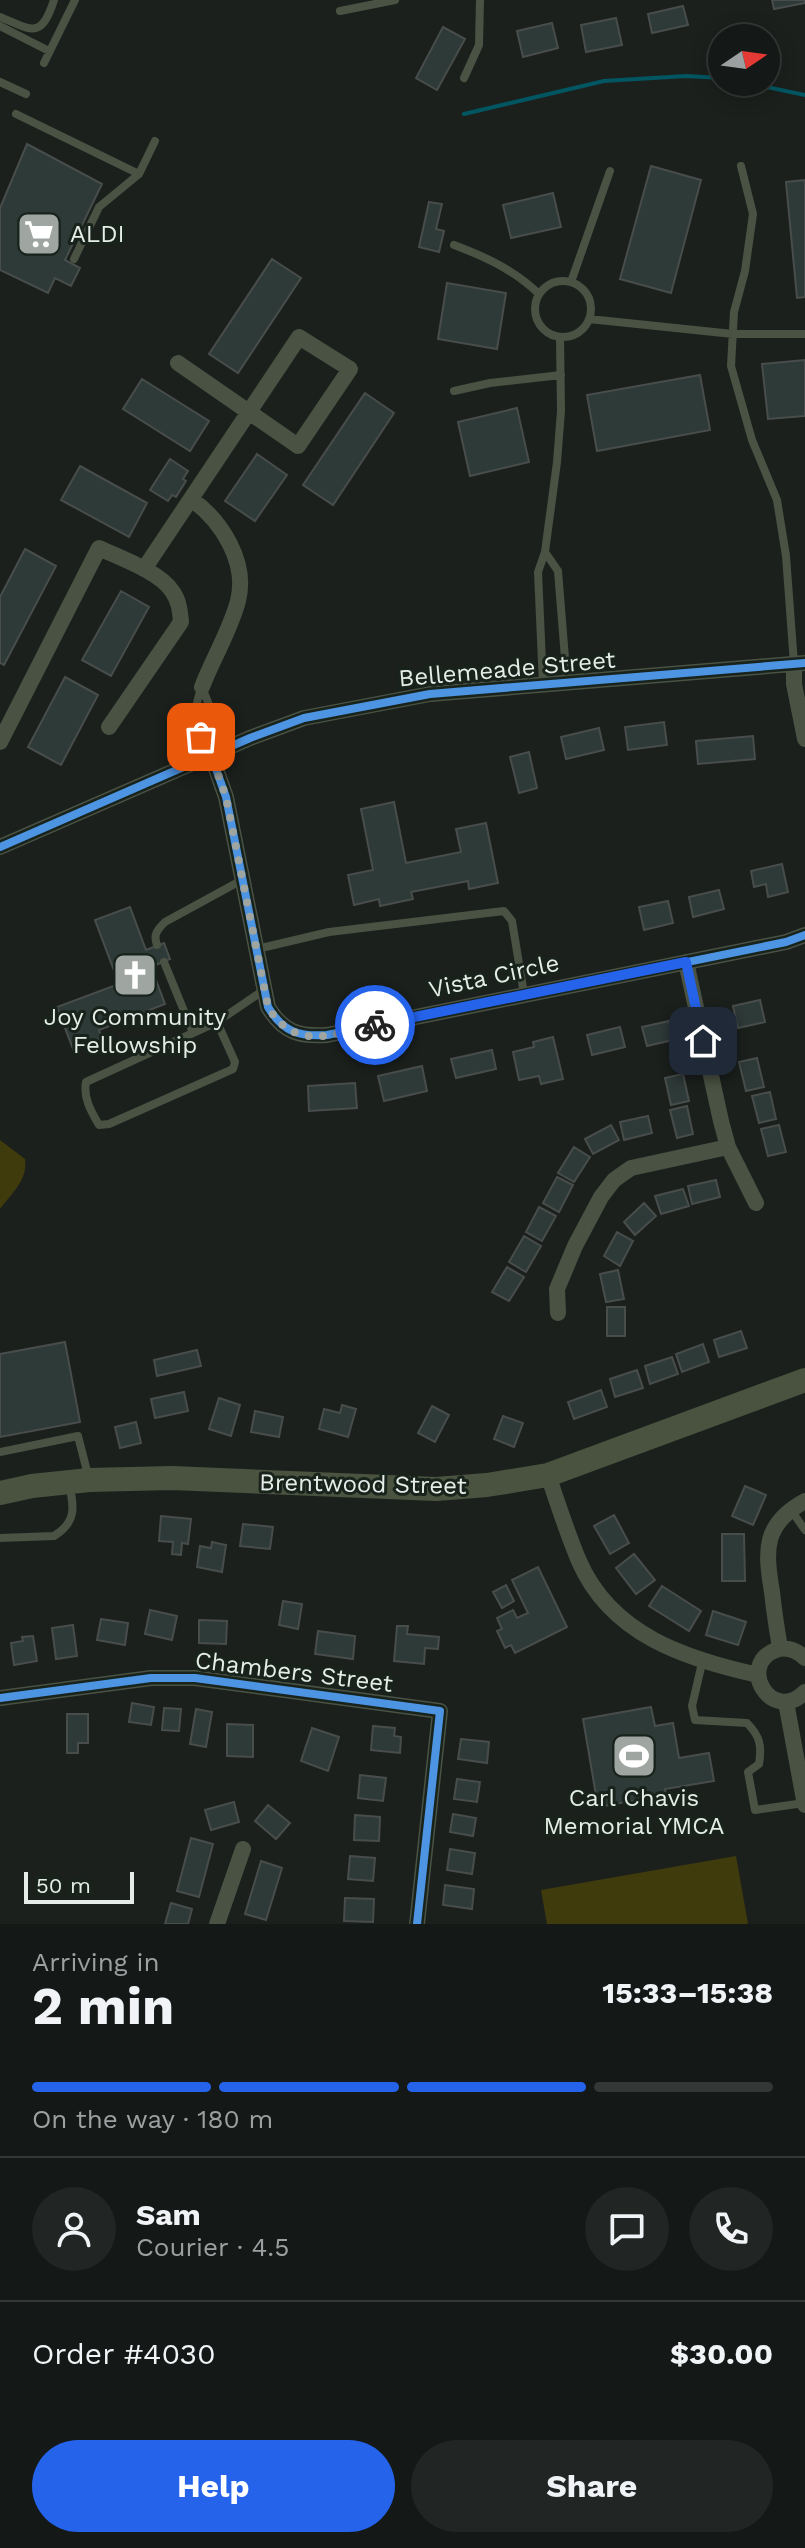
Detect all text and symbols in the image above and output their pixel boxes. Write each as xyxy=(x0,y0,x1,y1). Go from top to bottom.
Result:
north arrow xyxy=(708,24,780,96)
map controls xyxy=(708,24,780,96)
supermarket icon: ALDI xyxy=(15,210,63,258)
place label: ALDI xyxy=(70,220,125,248)
street label: Bellemeade Street xyxy=(397,646,617,692)
pin xyxy=(167,703,235,771)
icon: bag xyxy=(179,715,223,759)
street label: Vista Circle xyxy=(426,949,562,1003)
church icon: Joy Community Fellowship xyxy=(111,951,159,999)
courier xyxy=(335,985,415,1065)
place label: Joy Community Fellowship xyxy=(44,1003,227,1059)
icon: bike xyxy=(353,1003,397,1047)
pin xyxy=(669,1007,737,1075)
icon: home xyxy=(681,1019,725,1063)
street label: Brentwood Street xyxy=(259,1468,467,1500)
street label: Chambers Street xyxy=(194,1646,394,1698)
sports icon: Carl Chavis Memorial YMCA xyxy=(610,1732,658,1780)
place label: Carl Chavis Memorial YMCA xyxy=(544,1784,725,1840)
scale bar xyxy=(24,1868,134,1904)
text: 50 m xyxy=(36,1873,91,1898)
text: Arriving in xyxy=(32,1947,160,1977)
text: 15:33–15:38 xyxy=(602,1975,773,2010)
text: 2 min xyxy=(32,1976,174,2037)
text: On the way · 180 m xyxy=(32,2104,273,2134)
button: person xyxy=(32,2187,116,2271)
button: chat xyxy=(585,2187,669,2271)
button: phone xyxy=(689,2187,773,2271)
text: Sam xyxy=(136,2197,201,2232)
text: Courier · 4.5 xyxy=(136,2232,289,2262)
text: Order #4030 xyxy=(32,2336,216,2371)
text: $30.00 xyxy=(670,2336,773,2371)
button: Help xyxy=(32,2440,395,2532)
button: Share xyxy=(411,2440,773,2532)

